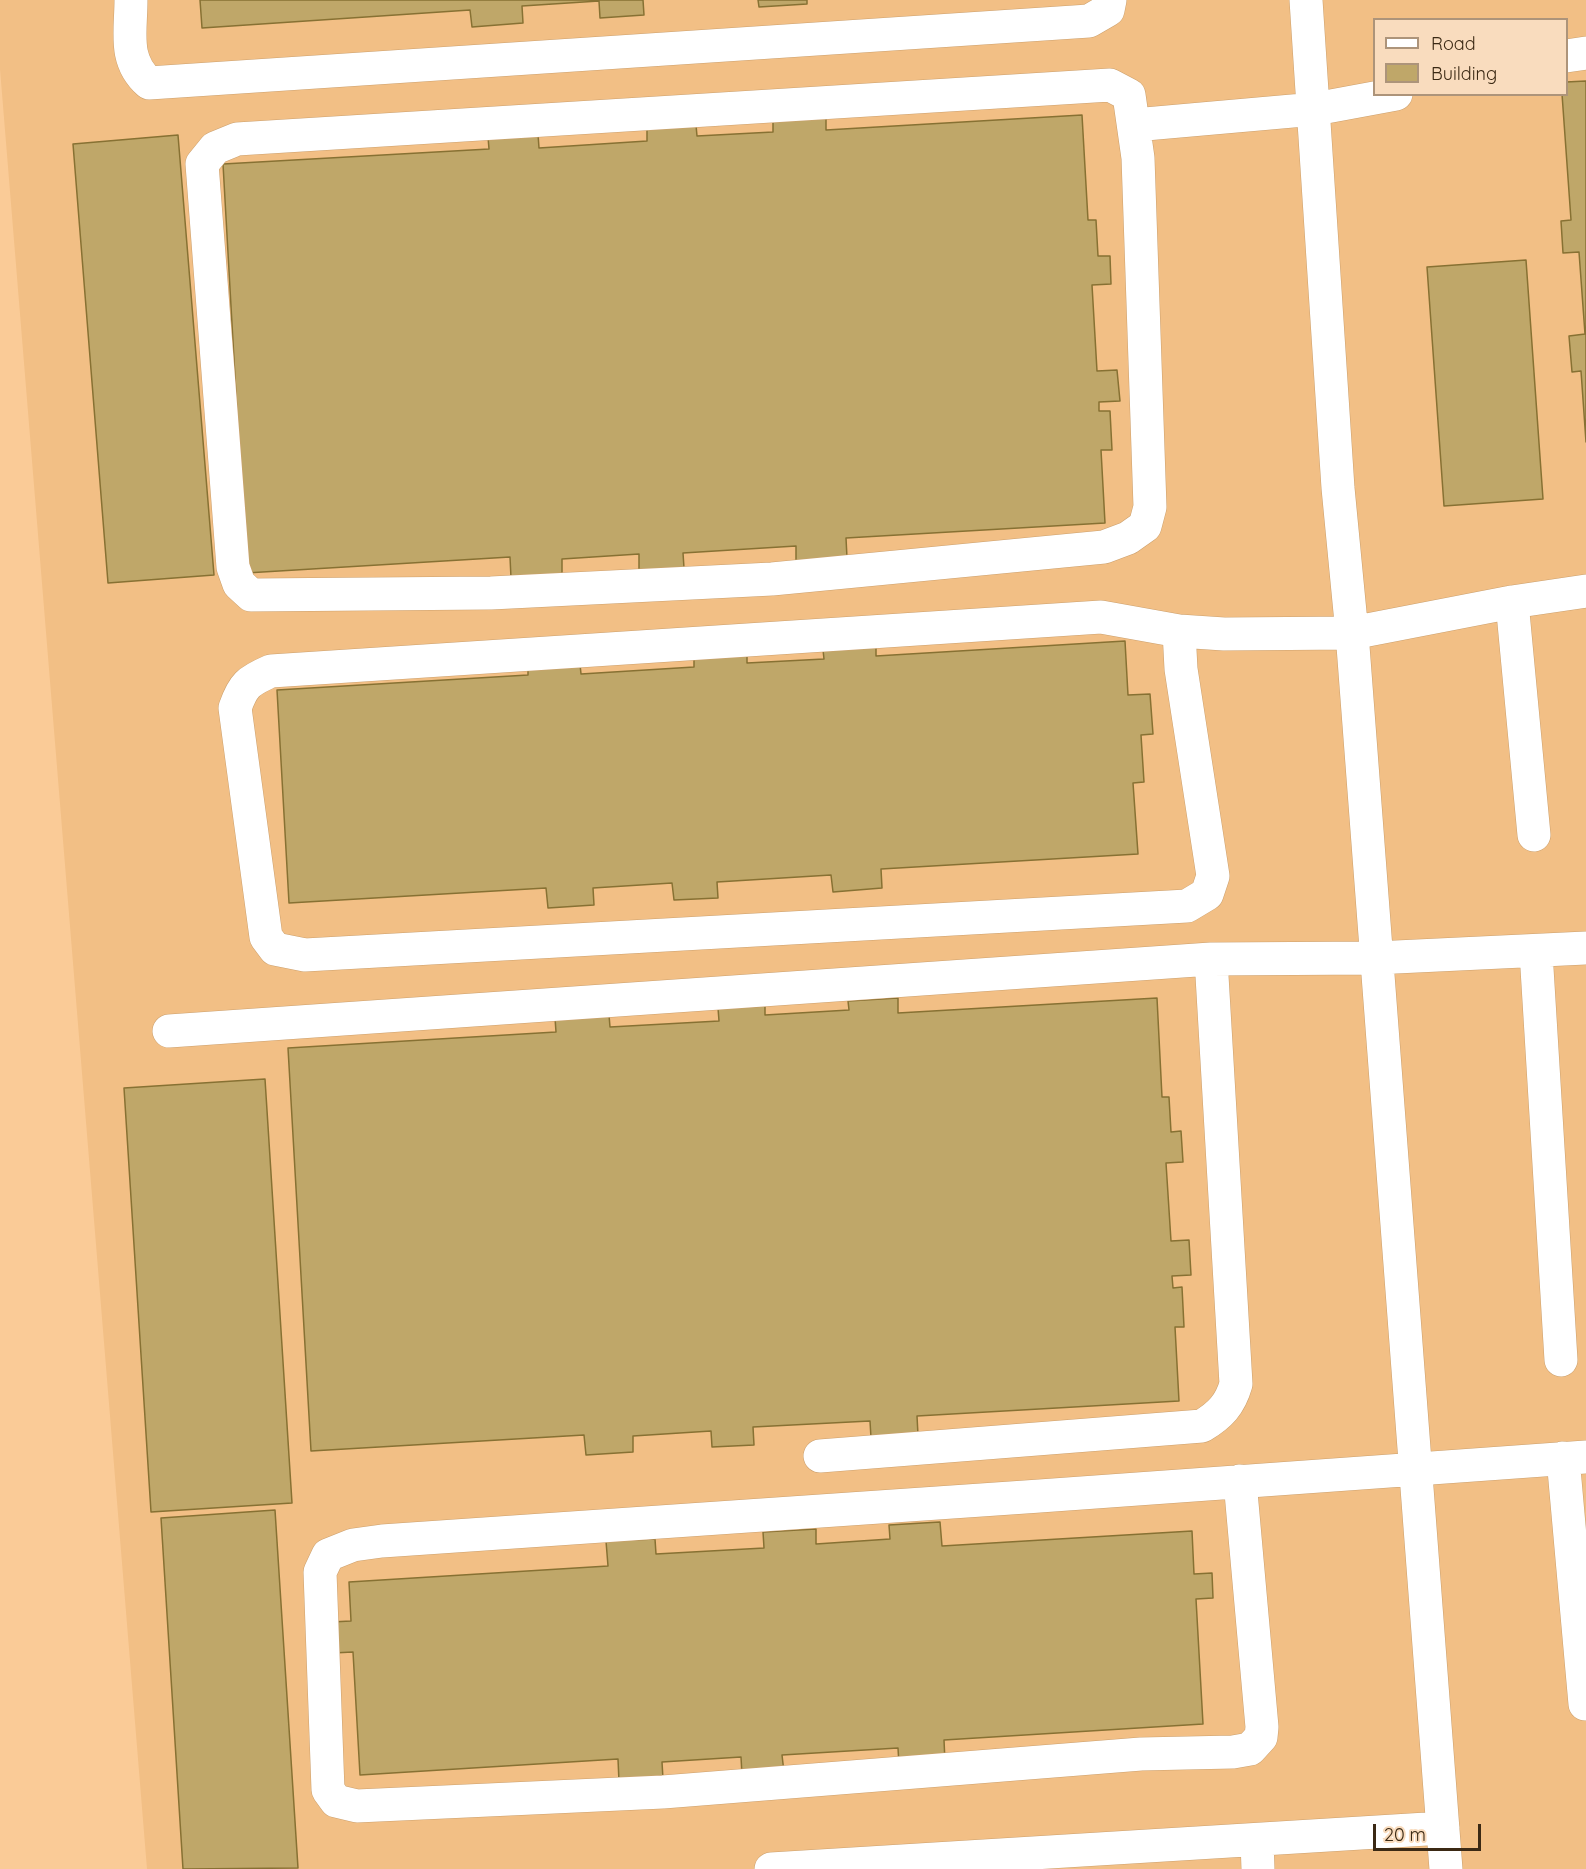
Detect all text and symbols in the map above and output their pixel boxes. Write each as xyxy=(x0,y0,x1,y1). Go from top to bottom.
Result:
legend xyxy=(1373,18,1568,96)
text: Road xyxy=(1431,32,1476,55)
text: Building xyxy=(1431,62,1497,85)
scale bar xyxy=(1376,1812,1484,1850)
text: 20 m xyxy=(1384,1823,1426,1846)

